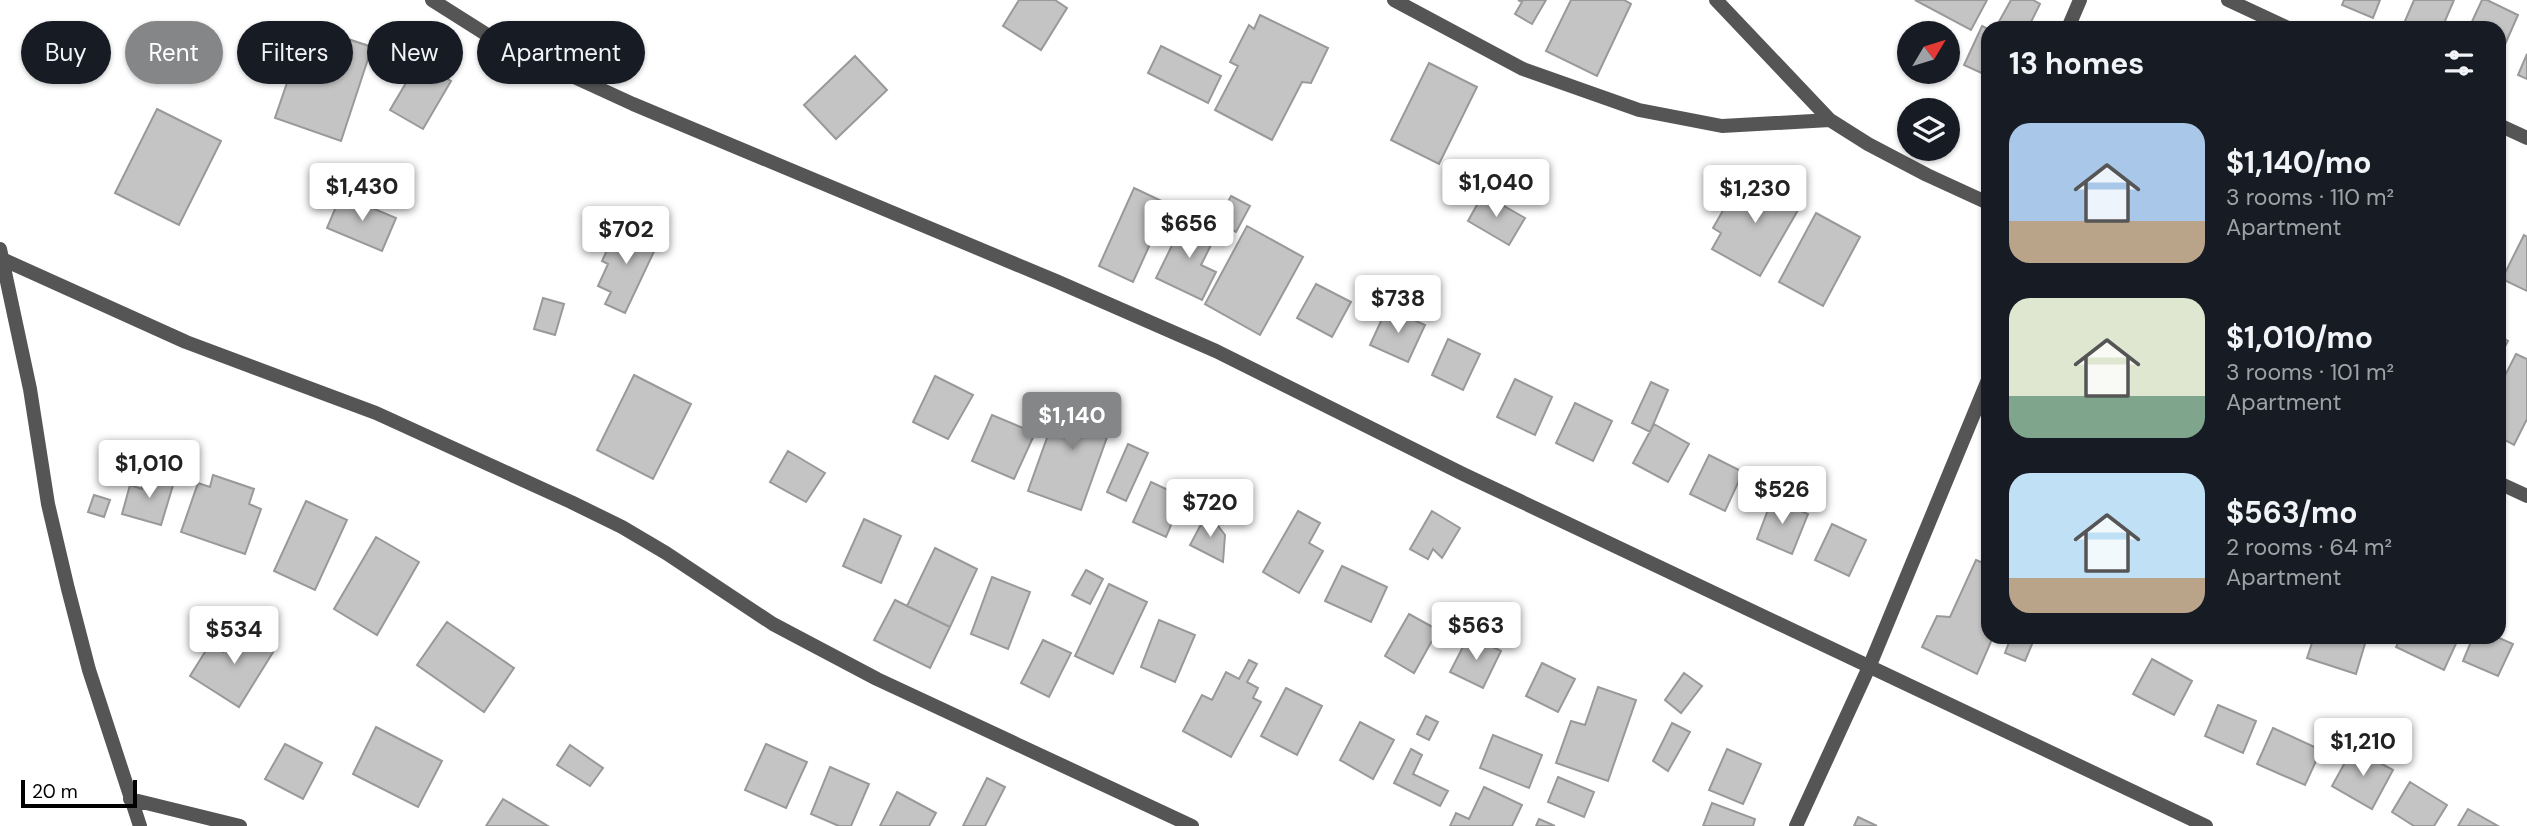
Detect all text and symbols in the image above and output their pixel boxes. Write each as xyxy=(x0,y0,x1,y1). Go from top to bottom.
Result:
chip: Buy xyxy=(21,21,111,84)
chip: Rent xyxy=(125,21,223,84)
chip: Filters xyxy=(237,21,353,84)
chip: New xyxy=(367,21,463,84)
chip: Apartment xyxy=(477,21,645,84)
north arrow xyxy=(1897,21,1960,84)
map controls xyxy=(1897,21,1960,161)
text: 13 homes xyxy=(2009,44,2144,83)
icon: filters xyxy=(2440,44,2478,82)
button: layers xyxy=(1897,98,1960,161)
text: $1,140/mo xyxy=(2226,143,2372,182)
icon: home xyxy=(2065,151,2149,235)
pin: $1,040 xyxy=(1439,160,1553,219)
pin: $1,430 xyxy=(305,164,419,223)
pin: $1,230 xyxy=(1698,166,1812,225)
text: $1,040 xyxy=(1458,167,1534,197)
text: $1,430 xyxy=(326,171,398,201)
text: $1,230 xyxy=(1719,173,1791,203)
text: 3 rooms · 110 m² xyxy=(2226,182,2394,212)
pin: $656 xyxy=(1148,201,1230,260)
pin: $702 xyxy=(585,206,667,266)
text: $656 xyxy=(1161,208,1217,238)
text: Apartment xyxy=(2226,212,2341,242)
text: $702 xyxy=(598,214,654,244)
pin: $738 xyxy=(1357,276,1439,335)
text: $738 xyxy=(1371,283,1425,313)
text: $1,010/mo xyxy=(2226,318,2373,357)
icon: home xyxy=(2065,326,2149,410)
text: 3 rooms · 101 m² xyxy=(2226,357,2394,387)
text: Apartment xyxy=(2226,387,2341,417)
pin: $1,140 xyxy=(1015,392,1129,452)
text: $1,140 xyxy=(1038,400,1106,430)
pin: $1,010 xyxy=(92,440,206,500)
text: $1,010 xyxy=(115,448,183,478)
pin: $526 xyxy=(1741,466,1823,526)
text: $526 xyxy=(1754,474,1810,504)
pin: $720 xyxy=(1169,480,1251,539)
text: $720 xyxy=(1182,487,1238,517)
text: $563/mo xyxy=(2226,493,2358,532)
icon: home xyxy=(2065,501,2149,585)
text: 2 rooms · 64 m² xyxy=(2226,532,2392,562)
text: Apartment xyxy=(2226,562,2341,592)
pin: $563 xyxy=(1435,602,1517,662)
pin: $534 xyxy=(193,606,275,666)
text: $563 xyxy=(1448,610,1504,640)
text: $534 xyxy=(205,614,263,644)
pin: $1,210 xyxy=(2306,718,2420,778)
text: $1,210 xyxy=(2330,726,2396,756)
scale bar xyxy=(21,777,136,809)
text: 20 m xyxy=(32,779,78,804)

